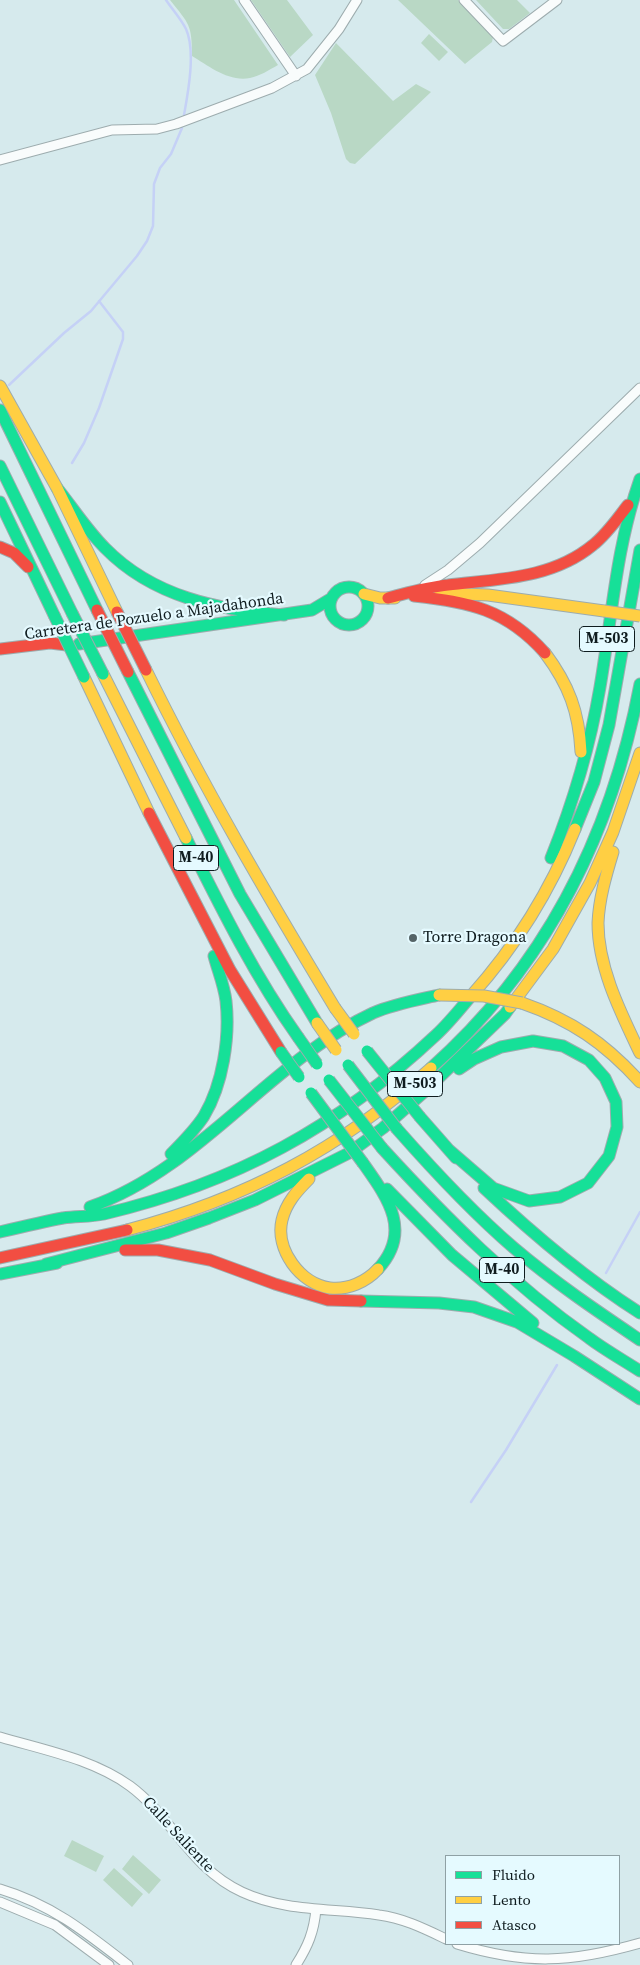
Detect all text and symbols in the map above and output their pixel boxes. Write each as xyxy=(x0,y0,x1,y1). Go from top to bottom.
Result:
street label: Carretera de Pozuelo a Majadahonda xyxy=(23,589,285,645)
road number: M-503 xyxy=(580,626,634,652)
road number: M-40 xyxy=(174,846,218,870)
place label: Torre Dragona xyxy=(423,928,526,948)
marker: Torre Dragona xyxy=(407,932,419,944)
road number: M-503 xyxy=(388,1072,442,1096)
road number: M-40 xyxy=(480,1258,524,1282)
street label: Calle Saliente xyxy=(138,1793,218,1877)
legend xyxy=(445,1855,620,1945)
text: Fluido xyxy=(492,1864,535,1885)
text: Lento xyxy=(492,1889,531,1910)
text: Atasco xyxy=(492,1914,536,1935)

